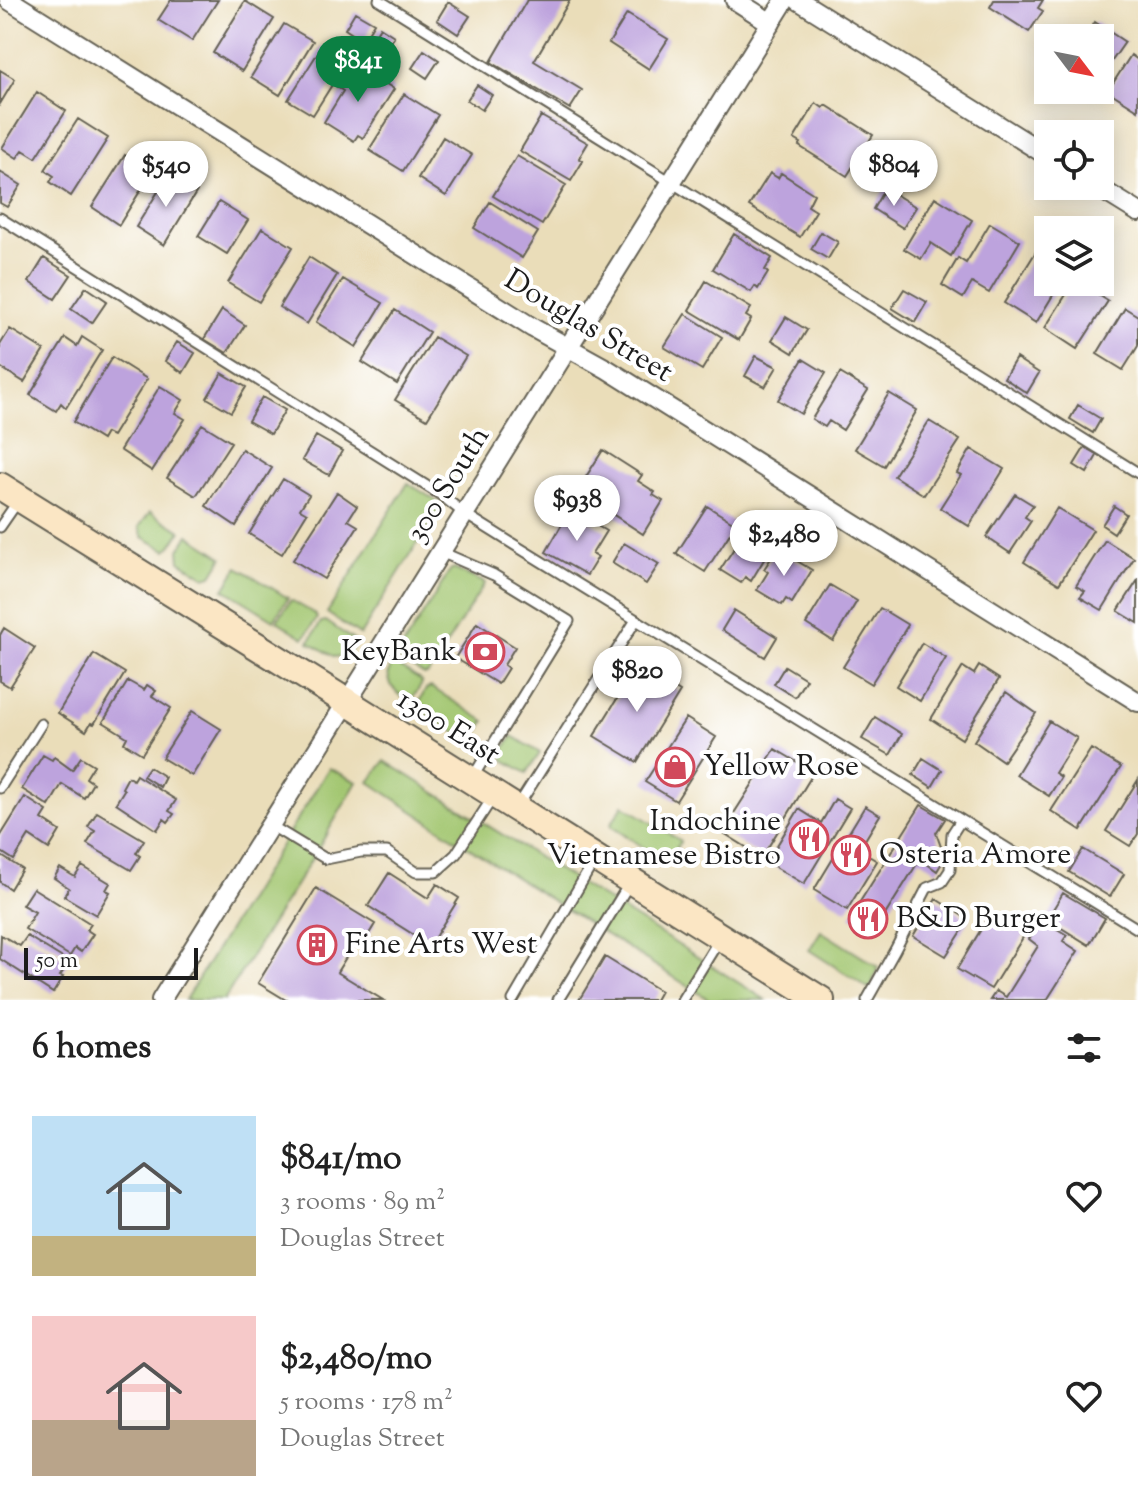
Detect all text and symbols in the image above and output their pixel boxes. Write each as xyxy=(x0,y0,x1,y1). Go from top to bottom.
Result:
north arrow xyxy=(1034,24,1114,104)
map controls xyxy=(1034,24,1114,296)
pin: $841 xyxy=(311,36,405,104)
text: $841 xyxy=(334,43,382,80)
button: locate xyxy=(1034,120,1114,200)
pin: $804 xyxy=(847,140,941,208)
pin: $540 xyxy=(119,141,213,209)
text: $804 xyxy=(868,147,920,184)
text: $540 xyxy=(141,148,191,185)
button: layers xyxy=(1034,216,1114,296)
street label: Douglas Street xyxy=(496,260,680,394)
street label: 300 South xyxy=(396,418,502,551)
pin: $938 xyxy=(530,475,624,543)
text: $938 xyxy=(552,482,602,519)
pin: $2,480 xyxy=(719,510,849,578)
text: $2,480 xyxy=(748,517,820,554)
place label: KeyBank xyxy=(341,631,457,674)
bank icon: KeyBank xyxy=(464,631,506,673)
pin: $820 xyxy=(590,646,684,714)
text: $820 xyxy=(611,653,663,690)
street label: 1300 East xyxy=(388,680,508,776)
shop icon: Yellow Rose xyxy=(654,746,696,788)
place label: Yellow Rose xyxy=(703,746,859,789)
place label: Indochine Vietnamese Bistro xyxy=(547,801,781,878)
restaurant icon: Indochine Vietnamese Bistro xyxy=(788,818,830,860)
restaurant icon: Osteria Amore xyxy=(830,834,872,876)
place label: Osteria Amore xyxy=(879,834,1071,877)
restaurant icon: B&D Burger xyxy=(847,898,889,940)
place label: B&D Burger xyxy=(896,898,1061,941)
building icon: Fine Arts West xyxy=(296,924,338,966)
place label: Fine Arts West xyxy=(345,924,537,967)
scale bar xyxy=(24,944,198,980)
text: 50 m xyxy=(36,946,78,978)
text: 6 homes xyxy=(32,1024,151,1073)
icon: filters xyxy=(1062,1026,1106,1070)
text: $841/mo xyxy=(280,1135,402,1184)
icon: home xyxy=(96,1148,192,1244)
icon: heart xyxy=(1062,1174,1106,1218)
text: 3 rooms · 89 m² xyxy=(280,1184,445,1221)
text: Douglas Street xyxy=(280,1221,445,1258)
text: $2,480/mo xyxy=(280,1335,432,1384)
icon: home xyxy=(96,1348,192,1444)
icon: heart xyxy=(1062,1374,1106,1418)
text: 5 rooms · 178 m² xyxy=(280,1384,453,1421)
text: Douglas Street xyxy=(280,1421,445,1458)

